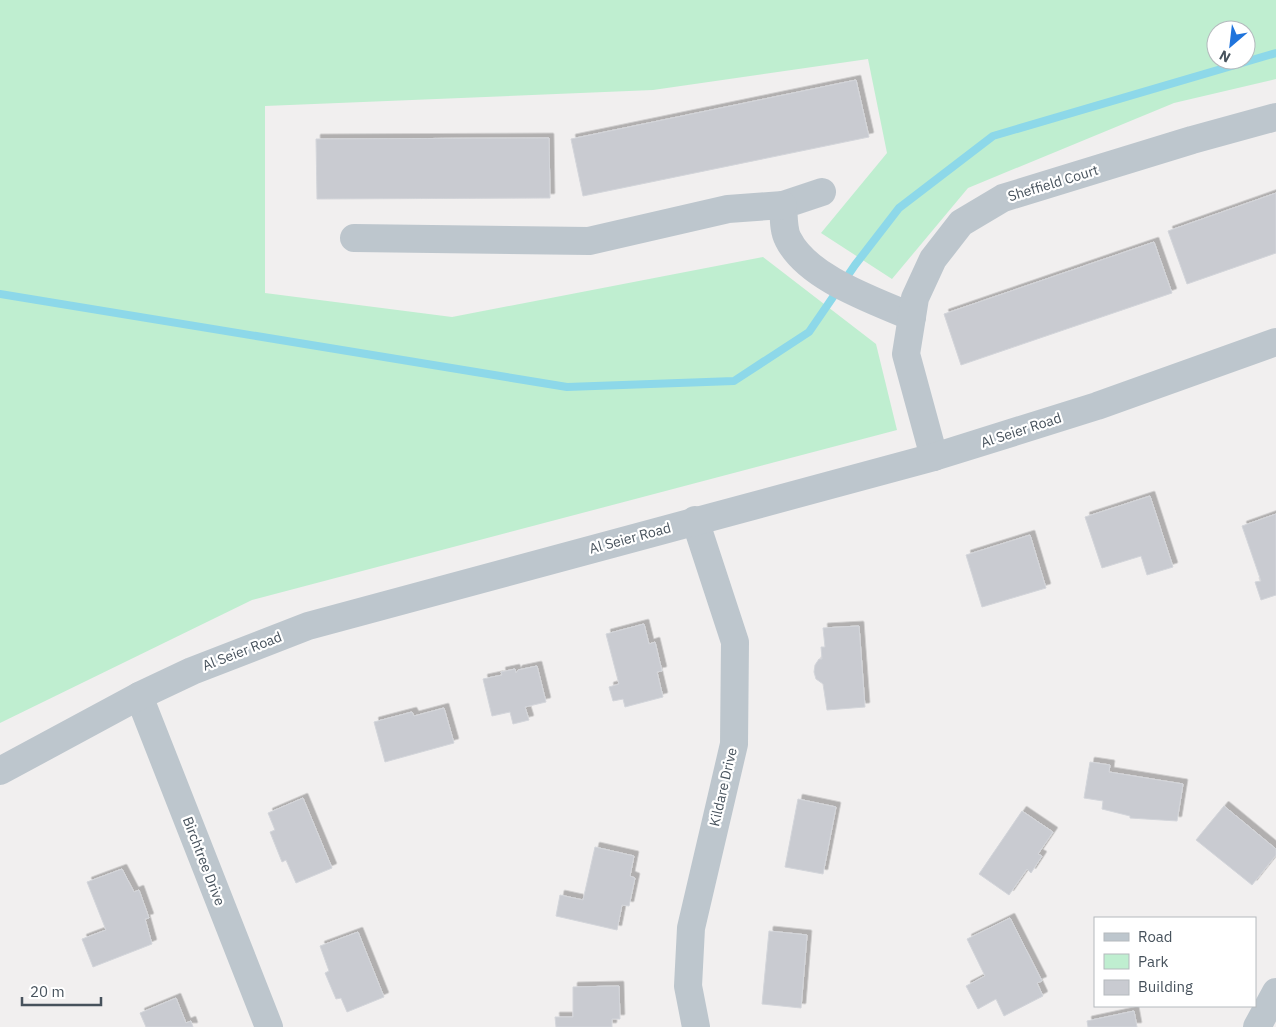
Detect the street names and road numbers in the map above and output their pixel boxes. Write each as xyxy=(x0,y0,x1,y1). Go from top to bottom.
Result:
street label: Sheffield Court xyxy=(1006,161,1101,205)
street label: Al Seier Road xyxy=(978,409,1064,451)
street label: Al Seier Road xyxy=(587,518,673,558)
street label: Al Seier Road xyxy=(200,628,284,674)
street label: Kildare Drive xyxy=(705,746,741,828)
street label: Birchtree Drive xyxy=(179,814,229,908)

